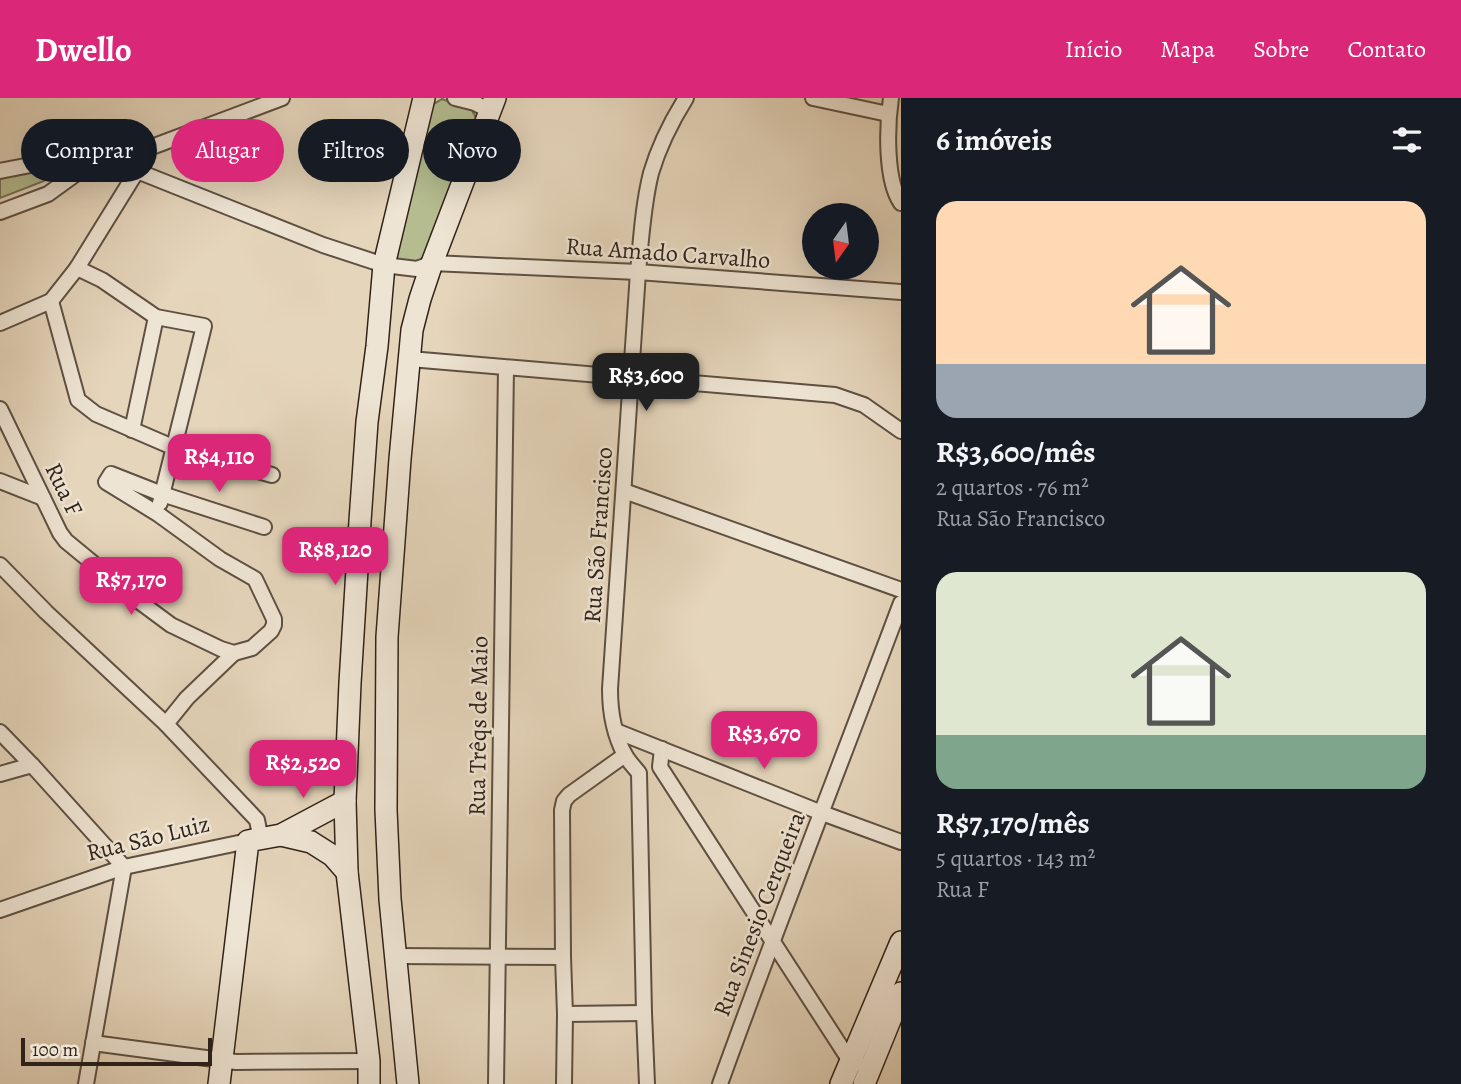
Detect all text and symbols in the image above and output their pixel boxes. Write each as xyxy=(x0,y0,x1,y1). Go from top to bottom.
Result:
text: Dwello xyxy=(35,27,132,72)
text: Início xyxy=(1065,33,1122,65)
text: Mapa xyxy=(1160,33,1215,65)
text: Sobre xyxy=(1253,33,1309,65)
text: Contato xyxy=(1347,33,1426,65)
chip: Comprar xyxy=(21,119,157,182)
chip: Alugar xyxy=(171,119,284,182)
chip: Filtros xyxy=(298,119,409,182)
chip: Novo xyxy=(423,119,521,182)
text: 6 imóveis xyxy=(936,120,1052,160)
icon: filters xyxy=(1388,121,1426,159)
north arrow xyxy=(802,203,878,280)
map controls xyxy=(802,203,879,280)
street label: Rua Amado Carvalho xyxy=(565,230,771,276)
icon: home xyxy=(1118,247,1244,373)
pin: R$3,600 xyxy=(581,354,711,413)
text: R$3,600 xyxy=(608,360,684,391)
text: R$3,600/mês xyxy=(936,432,1095,472)
pin: R$4,110 xyxy=(154,434,284,494)
text: R$4,110 xyxy=(184,441,254,472)
street label: Rua São Francisco xyxy=(576,446,620,624)
street label: Rua F xyxy=(38,457,90,521)
text: 2 quartos · 76 m² xyxy=(936,472,1089,503)
text: Rua São Francisco xyxy=(936,503,1105,534)
pin: R$8,120 xyxy=(270,528,400,587)
text: R$8,120 xyxy=(298,534,372,565)
pin: R$7,170 xyxy=(66,558,196,617)
text: R$7,170 xyxy=(95,564,167,595)
icon: home xyxy=(1118,618,1244,744)
street label: Rua Trêqs de Maio xyxy=(460,636,496,816)
pin: R$3,670 xyxy=(699,712,829,771)
text: R$3,670 xyxy=(727,718,801,749)
pin: R$2,520 xyxy=(238,740,368,800)
text: R$2,520 xyxy=(265,747,341,778)
text: R$7,170/mês xyxy=(936,803,1090,843)
street label: Rua Sinesio Cerqueira xyxy=(705,806,813,1021)
street label: Rua São Luiz xyxy=(83,807,213,869)
text: 5 quartos · 143 m² xyxy=(936,843,1095,874)
text: Rua F xyxy=(936,874,989,905)
scale bar xyxy=(21,1035,212,1067)
text: 100 m xyxy=(32,1037,78,1063)

